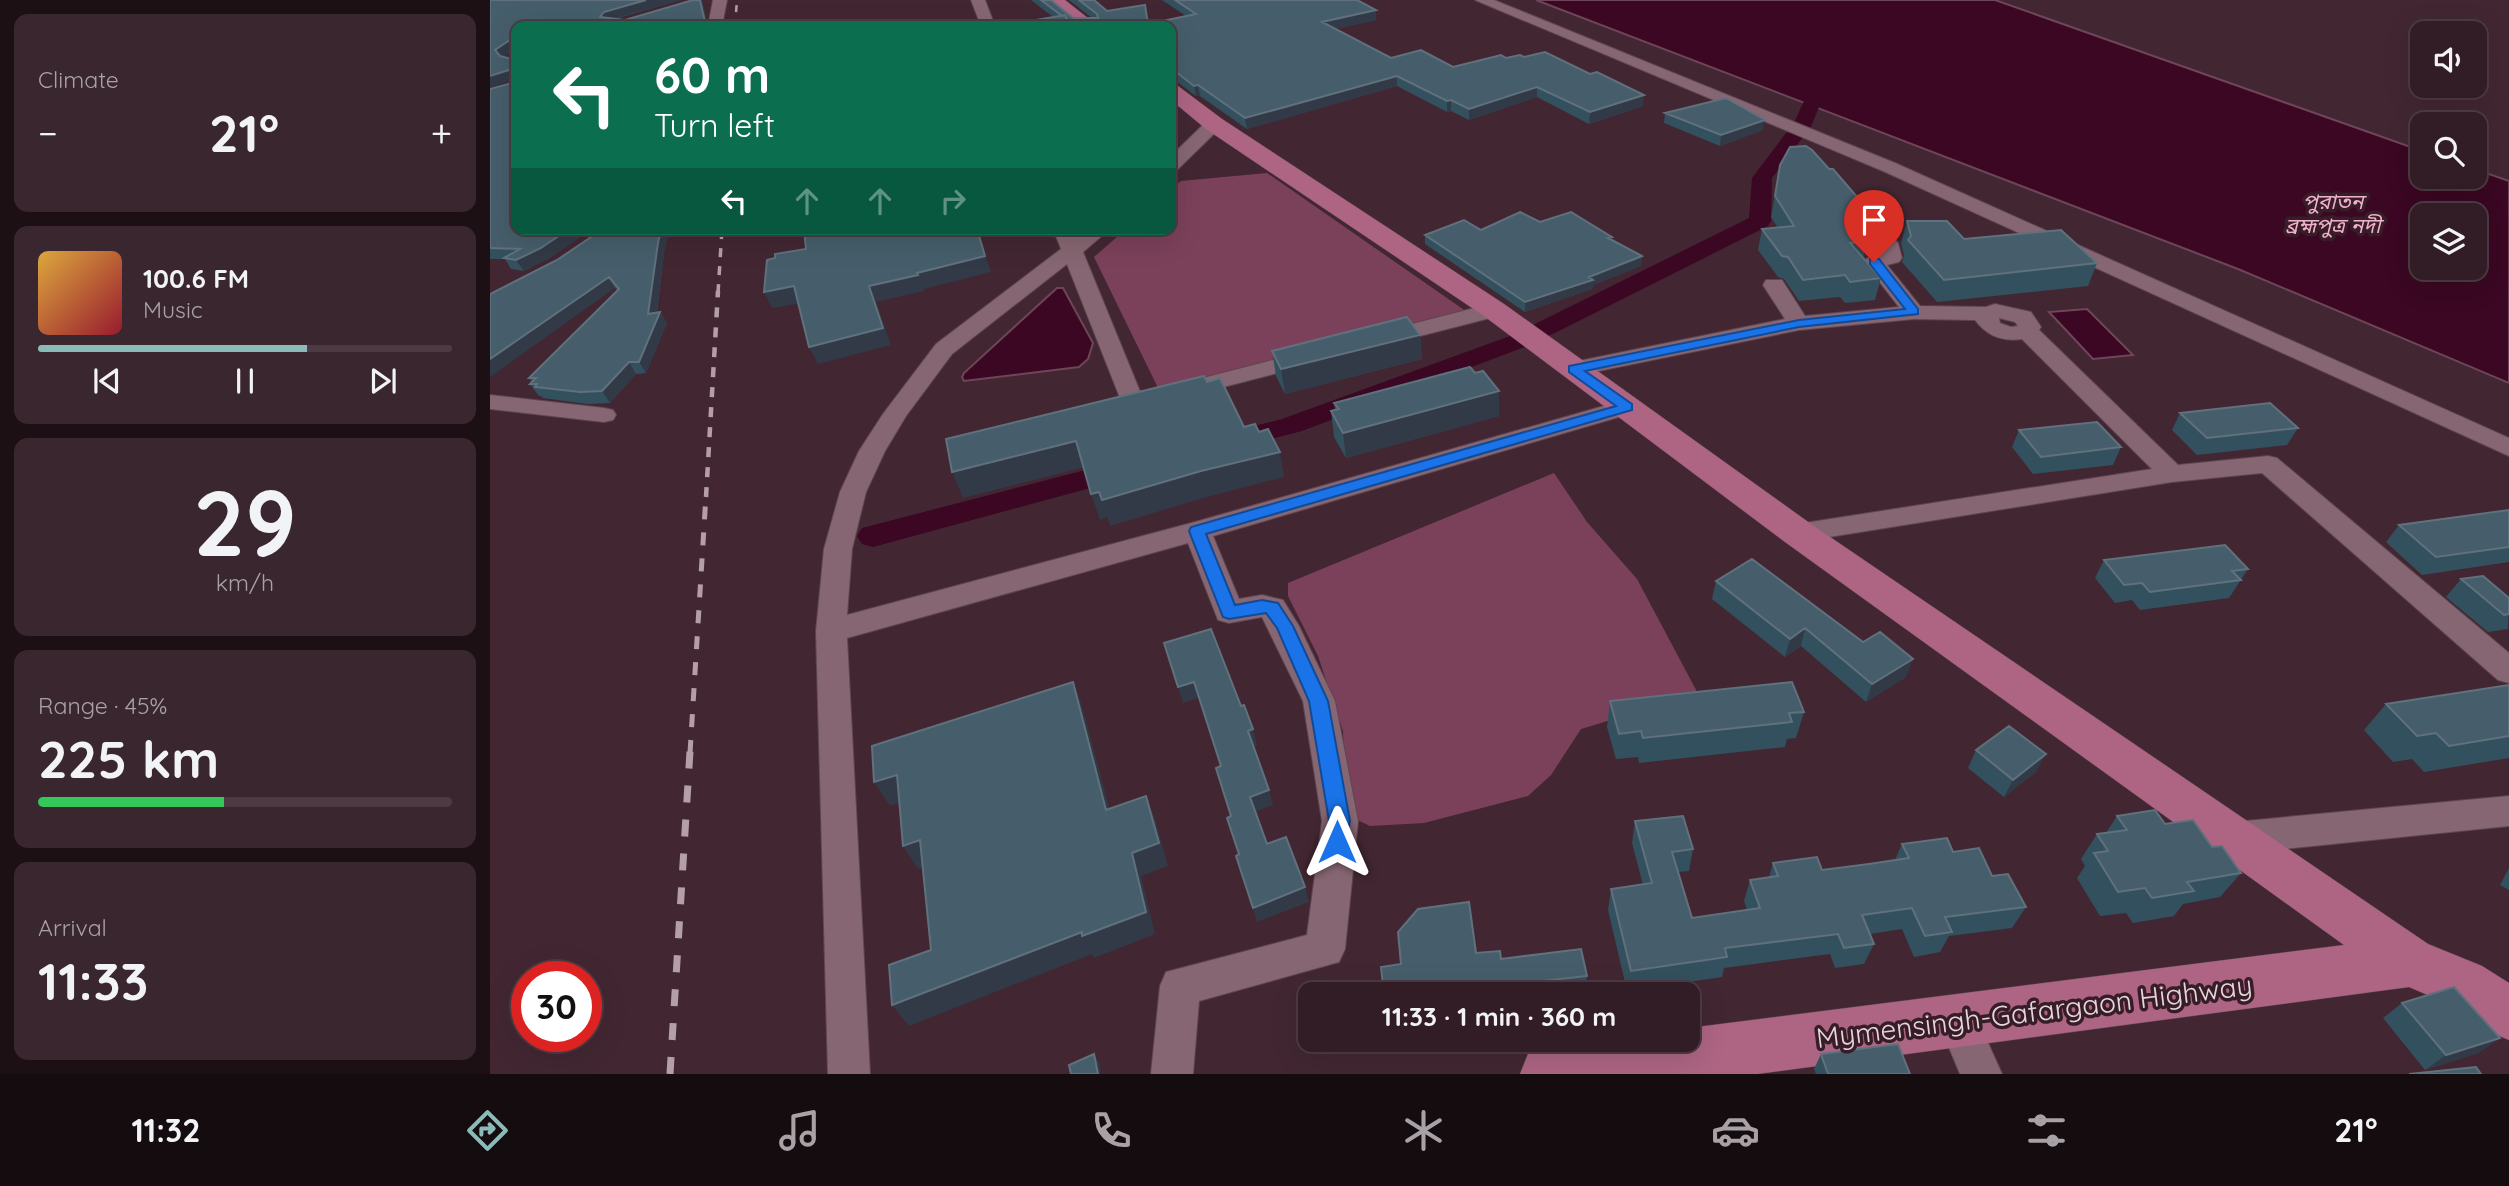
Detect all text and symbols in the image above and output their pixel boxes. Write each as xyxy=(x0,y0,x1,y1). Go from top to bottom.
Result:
map controls xyxy=(2410,21,2487,280)
button: sound xyxy=(2410,21,2487,98)
text: 60 m xyxy=(654,44,770,105)
icon: left xyxy=(539,49,630,140)
text: Climate xyxy=(38,65,119,94)
text: 21° xyxy=(209,100,279,165)
text: Turn left xyxy=(654,105,775,145)
text: − xyxy=(38,109,58,157)
text: + xyxy=(431,109,452,157)
button: search xyxy=(2410,112,2487,189)
icon: left xyxy=(715,182,753,220)
icon: ahead xyxy=(788,182,826,220)
icon: ahead xyxy=(861,182,899,220)
icon: right xyxy=(934,182,972,220)
water label: পুরাতন ব্রহ্মপুত্র নদী xyxy=(2286,188,2385,238)
pin xyxy=(1844,190,1904,262)
icon: arrive xyxy=(1855,201,1893,239)
button: layers xyxy=(2410,203,2487,280)
text: 100.6 FM xyxy=(143,262,249,295)
text: Music xyxy=(143,295,203,324)
icon: previous xyxy=(88,362,126,400)
icon: pause xyxy=(226,362,264,400)
icon: next xyxy=(364,362,402,400)
text: 29 xyxy=(193,465,297,579)
text: km/h xyxy=(216,568,274,597)
text: Range · 45% xyxy=(38,691,167,720)
text: 225 km xyxy=(38,726,219,791)
position arrow xyxy=(1300,805,1374,879)
text: Arrival xyxy=(38,913,107,942)
text: 11:33 xyxy=(38,948,149,1013)
speed limit sign: 30 xyxy=(511,961,602,1052)
street label: Mymensingh-Gafargaon Highway xyxy=(1814,967,2254,1055)
text: 11:33 · 1 min · 360 m xyxy=(1382,1000,1616,1033)
icon: directions xyxy=(463,1106,512,1155)
icon: music xyxy=(775,1106,824,1155)
icon: phone xyxy=(1087,1106,1136,1155)
icon: climate xyxy=(1399,1106,1448,1155)
icon: car xyxy=(1711,1106,1760,1155)
icon: filters xyxy=(2022,1106,2071,1155)
text: 11:32 xyxy=(131,1110,200,1150)
text: 21° xyxy=(2334,1110,2377,1150)

